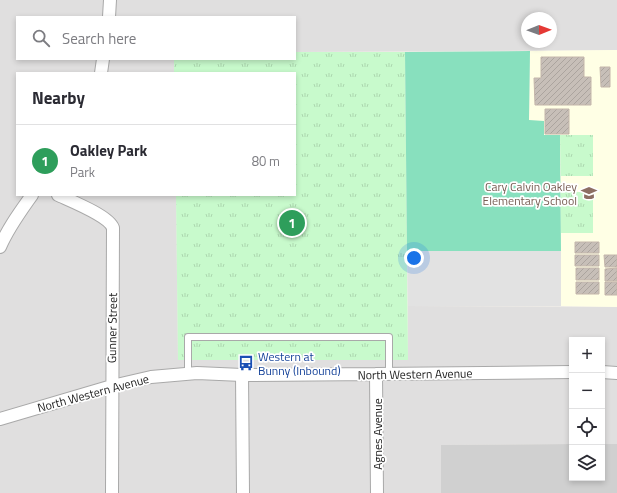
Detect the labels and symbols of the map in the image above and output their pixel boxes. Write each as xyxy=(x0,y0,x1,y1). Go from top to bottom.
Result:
north arrow xyxy=(521,12,557,48)
place label: Cary Calvin Oakley Elementary School xyxy=(483,177,577,210)
school or university icon: Cary Calvin Oakley Elementary School xyxy=(580,184,598,202)
pin: 1 xyxy=(279,208,305,238)
your location xyxy=(404,248,424,268)
street label: Gunner Street xyxy=(102,292,122,363)
place label: Western at Bunny (Inbound) xyxy=(258,347,341,380)
bus stop icon: Western at Bunny (Inbound) xyxy=(237,354,255,372)
street label: North Western Avenue xyxy=(357,363,473,385)
street label: North Western Avenue xyxy=(35,369,151,417)
street label: Agnes Avenue xyxy=(368,398,387,470)

